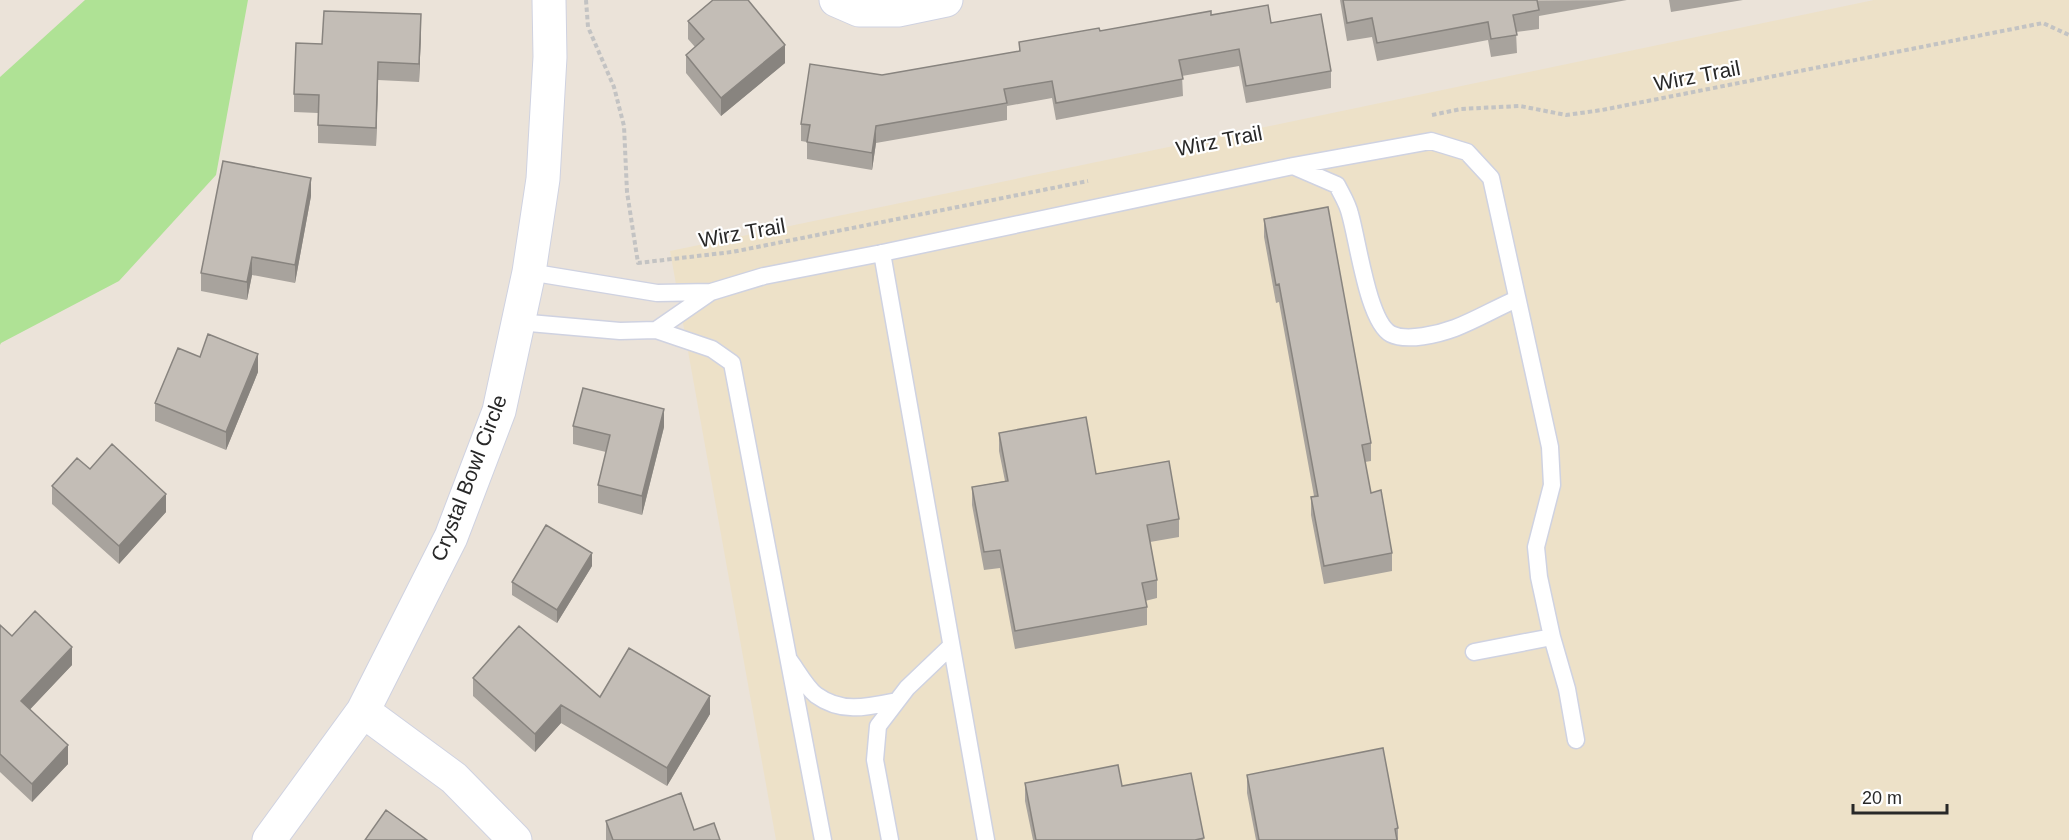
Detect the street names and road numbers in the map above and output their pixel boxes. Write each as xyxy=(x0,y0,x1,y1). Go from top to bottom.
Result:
street label: Wirz Trail xyxy=(1652,56,1742,95)
street label: Wirz Trail xyxy=(1174,121,1264,160)
street label: Wirz Trail xyxy=(697,214,787,251)
street label: Crystal Bowl Circle xyxy=(426,391,511,564)

